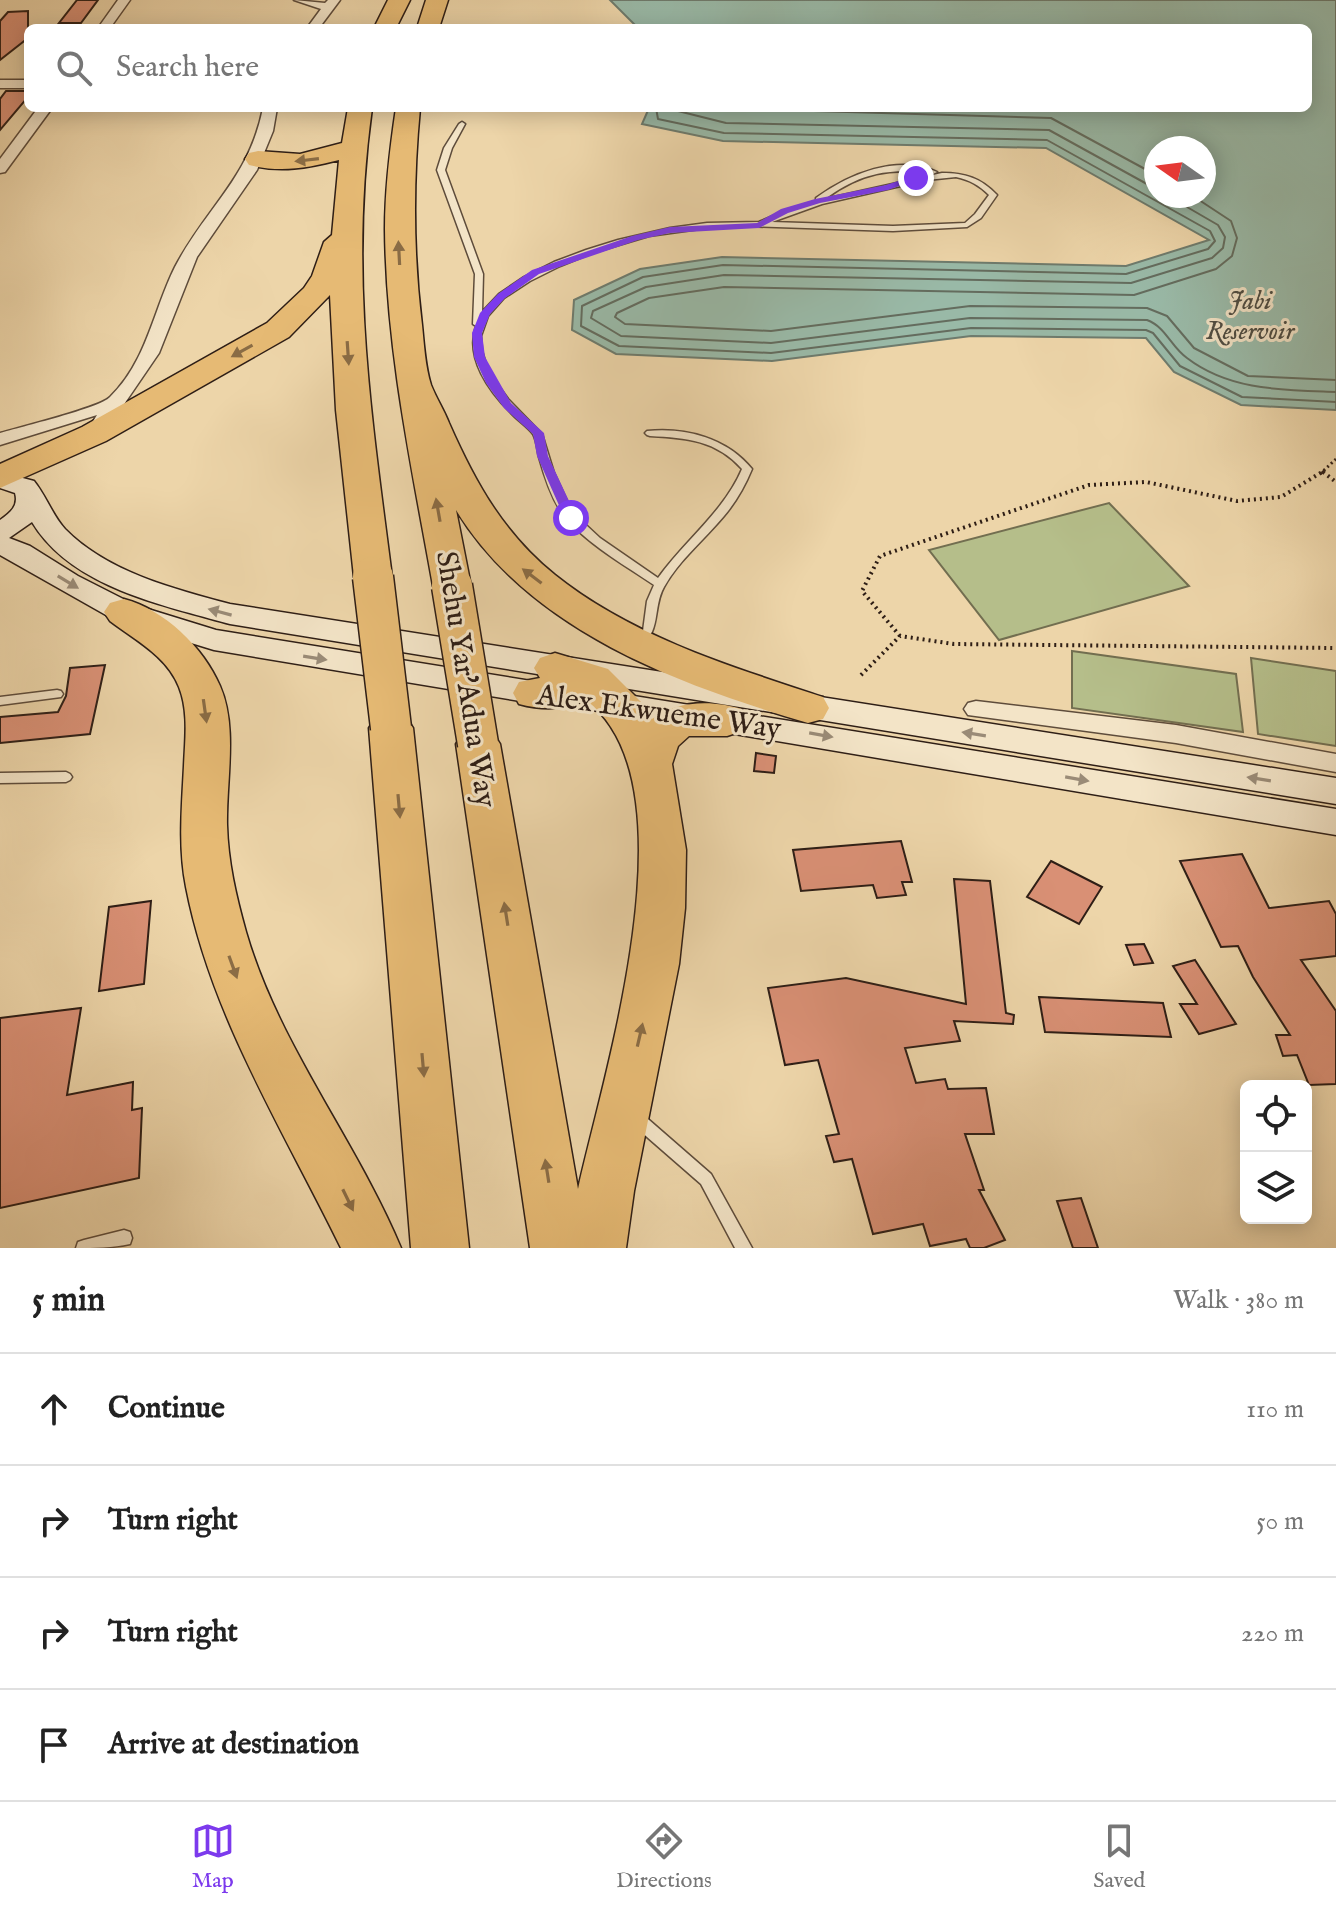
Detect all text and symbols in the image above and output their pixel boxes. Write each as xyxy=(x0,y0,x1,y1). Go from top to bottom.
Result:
search box xyxy=(24,24,1312,112)
icon: search xyxy=(52,46,96,90)
text: Search here xyxy=(116,49,259,87)
north arrow xyxy=(1144,136,1216,208)
one-way arrow xyxy=(294,153,319,166)
route end xyxy=(898,160,934,196)
one-way arrow xyxy=(393,240,406,265)
water label: Jabi Reservoir xyxy=(1206,285,1295,348)
one-way arrow xyxy=(342,341,355,366)
one-way arrow xyxy=(231,344,254,357)
one-way arrow xyxy=(432,497,444,522)
route start xyxy=(553,500,589,536)
street label: Shehu Yar'Adua Way xyxy=(426,548,504,810)
one-way arrow xyxy=(522,568,542,584)
one-way arrow xyxy=(57,575,79,589)
one-way arrow xyxy=(208,605,233,617)
one-way arrow xyxy=(303,652,328,665)
street label: Alex Ekwueme Way xyxy=(533,677,784,749)
one-way arrow xyxy=(199,699,212,724)
one-way arrow xyxy=(962,728,987,740)
one-way arrow xyxy=(809,730,834,742)
one-way arrow xyxy=(1246,772,1271,785)
one-way arrow xyxy=(1065,773,1090,785)
one-way arrow xyxy=(392,794,405,819)
one-way arrow xyxy=(499,901,511,926)
one-way arrow xyxy=(227,955,240,979)
one-way arrow xyxy=(634,1022,647,1047)
one-way arrow xyxy=(417,1052,430,1077)
map controls xyxy=(1240,1080,1312,1224)
button: locate xyxy=(1240,1080,1312,1152)
button: layers xyxy=(1240,1152,1312,1224)
one-way arrow xyxy=(540,1158,553,1183)
one-way arrow xyxy=(341,1188,355,1211)
text: 5 min xyxy=(32,1279,105,1322)
text: Walk · 380 m xyxy=(1173,1284,1304,1317)
icon: ahead xyxy=(32,1387,76,1431)
text: Continue xyxy=(108,1390,225,1428)
text: 110 m xyxy=(1246,1393,1304,1426)
icon: right xyxy=(32,1499,76,1543)
text: Turn right xyxy=(108,1502,238,1540)
text: 50 m xyxy=(1256,1505,1304,1538)
icon: right xyxy=(32,1611,76,1655)
text: Turn right xyxy=(108,1614,238,1652)
text: 220 m xyxy=(1241,1617,1304,1650)
icon: arrive xyxy=(32,1723,76,1767)
text: Arrive at destination xyxy=(108,1726,359,1764)
tab: Map xyxy=(191,1819,235,1895)
tab: Directions xyxy=(616,1819,712,1895)
tab: Saved xyxy=(1093,1819,1145,1895)

